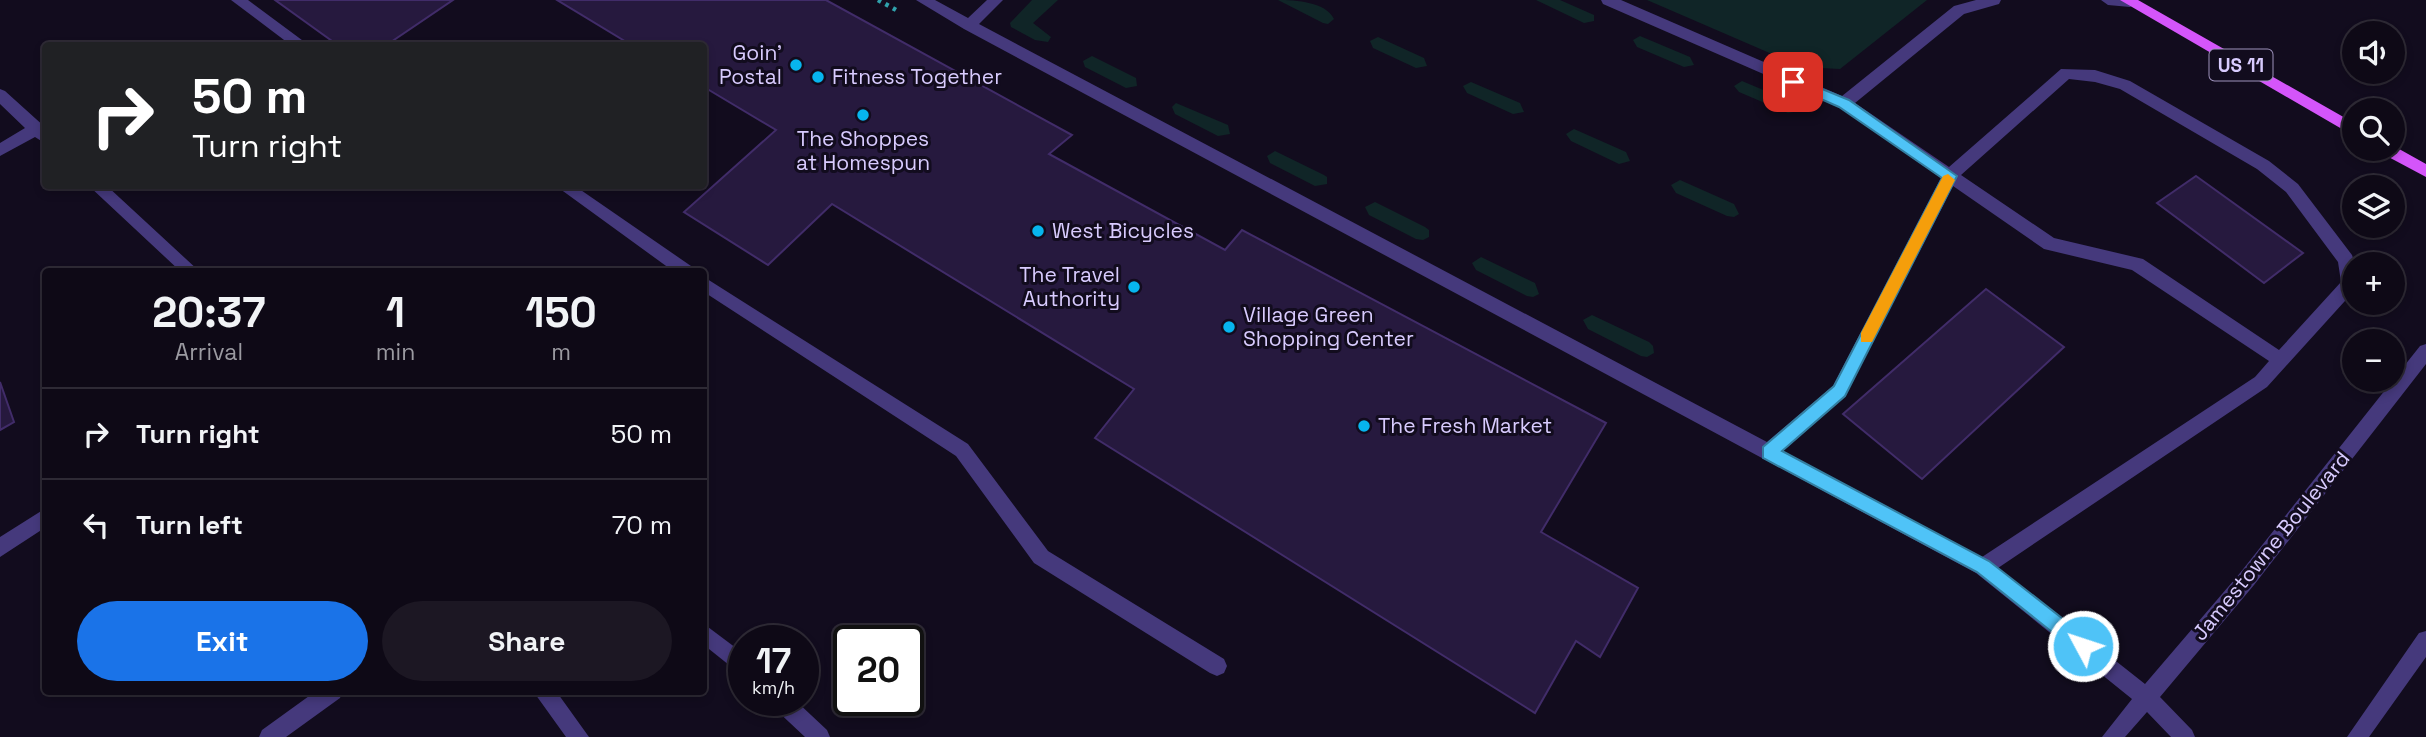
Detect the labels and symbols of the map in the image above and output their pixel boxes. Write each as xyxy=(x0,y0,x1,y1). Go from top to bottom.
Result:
place label: Goin' Postal xyxy=(719,39,782,90)
road number: US 11 xyxy=(2210,50,2272,80)
pin xyxy=(1763,52,1823,112)
marker: Goin' Postal xyxy=(788,57,804,73)
place label: Fitness Together xyxy=(832,63,1002,90)
marker: Fitness Together xyxy=(810,69,826,85)
marker: The Shoppes at Homespun xyxy=(855,107,871,123)
place label: The Shoppes at Homespun xyxy=(796,125,930,176)
place label: West Bicycles xyxy=(1052,217,1194,244)
marker: West Bicycles xyxy=(1030,223,1046,239)
place label: The Travel Authority xyxy=(1019,261,1120,312)
marker: The Travel Authority xyxy=(1126,279,1142,295)
place label: Village Green Shopping Center xyxy=(1243,301,1414,352)
marker: Village Green Shopping Center xyxy=(1221,319,1237,335)
place label: The Fresh Market xyxy=(1378,412,1552,439)
marker: The Fresh Market xyxy=(1356,418,1372,434)
street label: Jamestowne Boulevard xyxy=(2186,446,2355,646)
position arrow xyxy=(2046,609,2120,683)
speed limit sign: 20 xyxy=(833,625,924,716)

